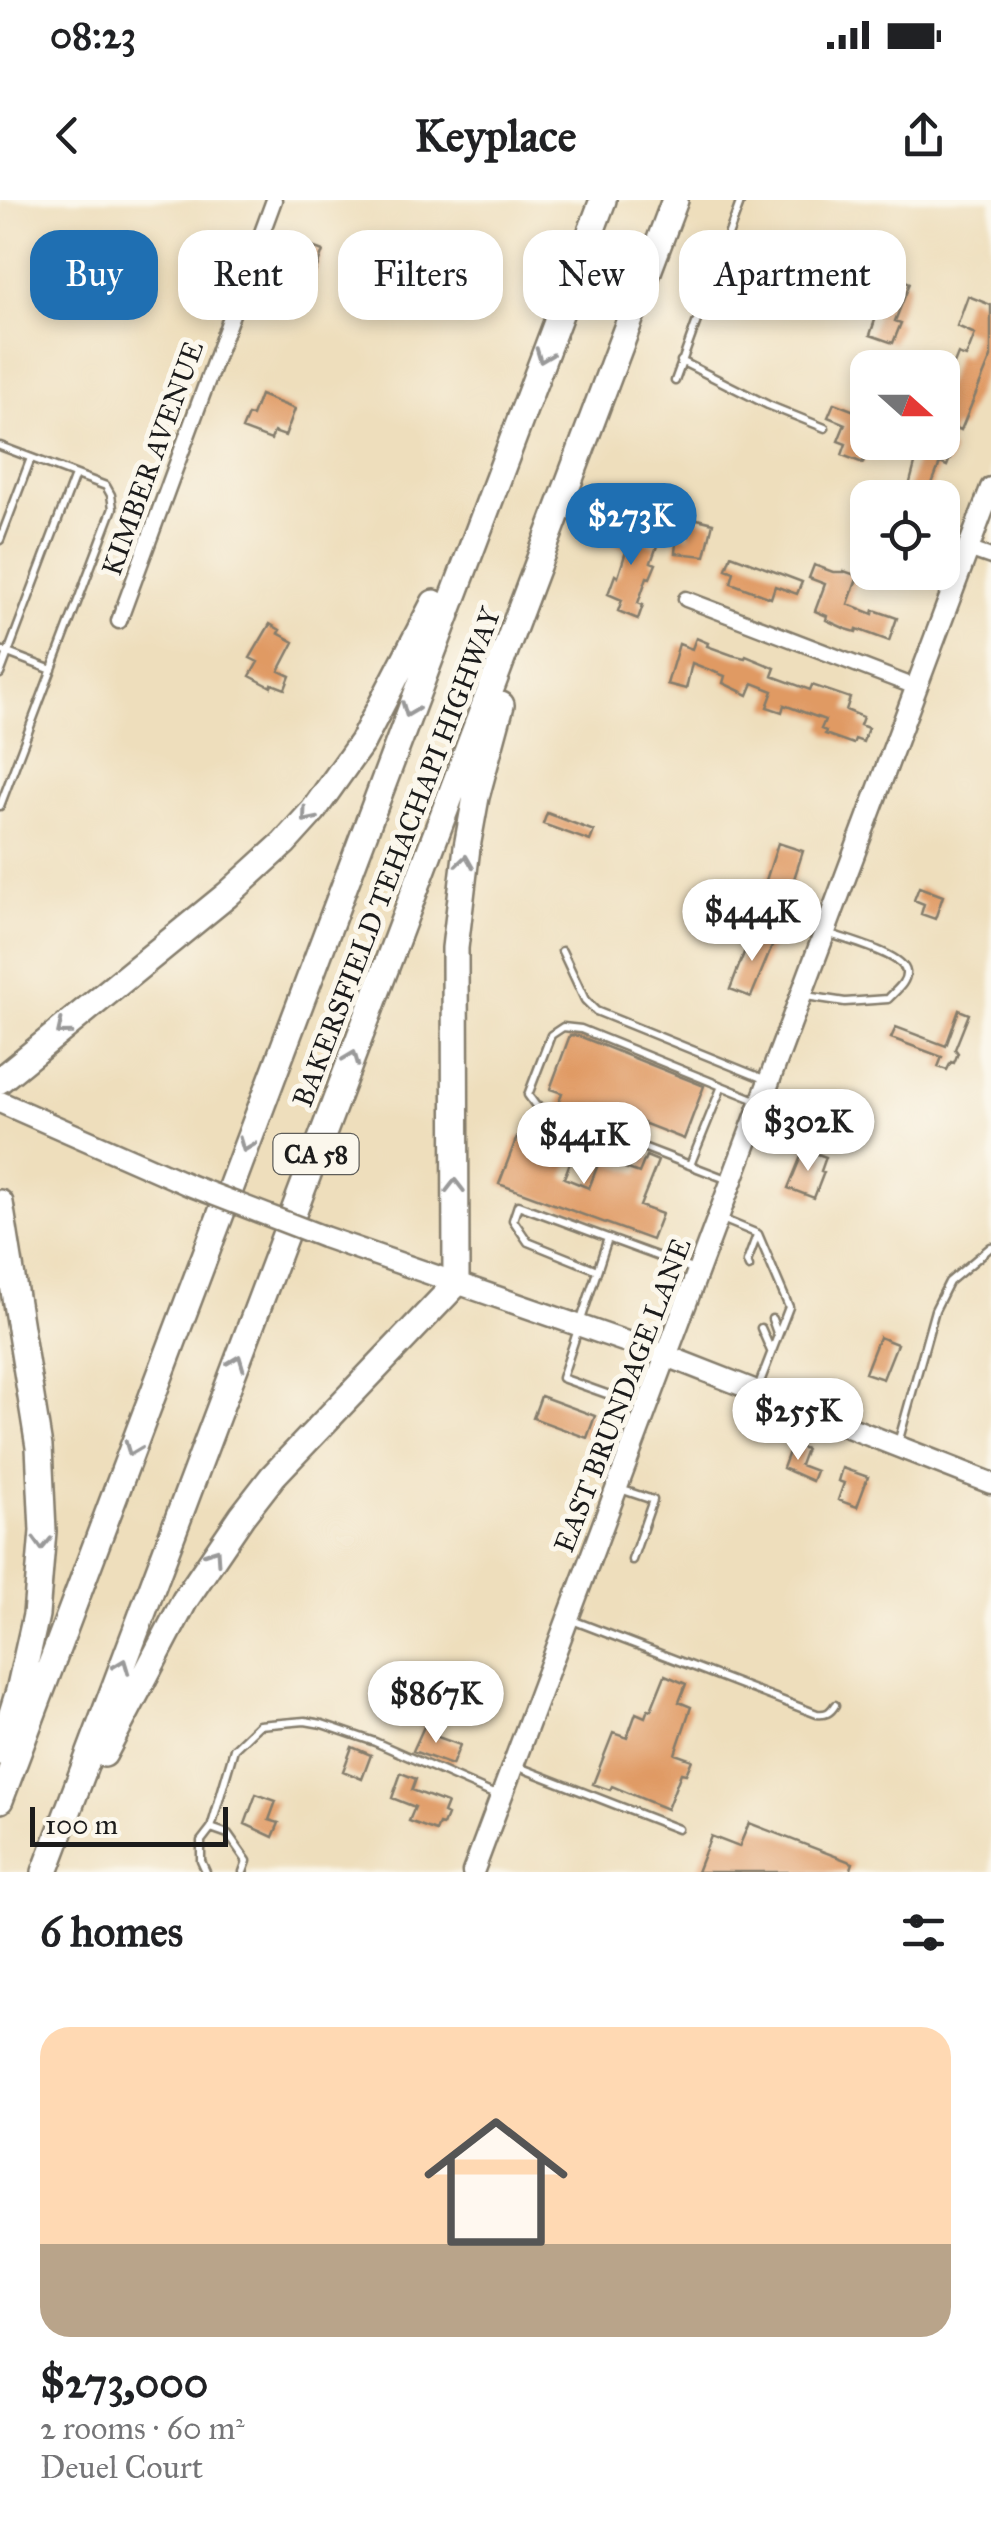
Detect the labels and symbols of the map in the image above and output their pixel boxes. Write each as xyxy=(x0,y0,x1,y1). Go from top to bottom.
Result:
street label: KIMBER AVENUE xyxy=(94,336,211,580)
one-way arrow xyxy=(534,347,554,364)
north arrow xyxy=(850,350,960,460)
pin: $273K xyxy=(561,483,701,568)
street label: BAKERSFIELD TEHACHAPI HIGHWAY xyxy=(285,601,509,1112)
one-way arrow xyxy=(400,700,421,717)
one-way arrow xyxy=(302,804,320,822)
one-way arrow xyxy=(453,854,474,870)
pin: $444K xyxy=(682,879,822,964)
one-way arrow xyxy=(57,1017,75,1035)
one-way arrow xyxy=(340,1050,360,1068)
pin: $302K xyxy=(738,1089,878,1174)
pin: $441K xyxy=(514,1102,654,1187)
road number: CA 58 xyxy=(274,1134,358,1174)
one-way arrow xyxy=(238,1135,258,1153)
one-way arrow xyxy=(444,1178,466,1194)
street label: EAST BRUNDAGE LANE xyxy=(546,1233,699,1557)
one-way arrow xyxy=(225,1354,245,1372)
pin: $255K xyxy=(728,1378,868,1463)
one-way arrow xyxy=(123,1440,143,1457)
one-way arrow xyxy=(32,1535,53,1551)
one-way arrow xyxy=(202,1547,221,1565)
one-way arrow xyxy=(111,1658,131,1676)
pin: $867K xyxy=(366,1661,506,1746)
scale bar xyxy=(30,1802,228,1846)

